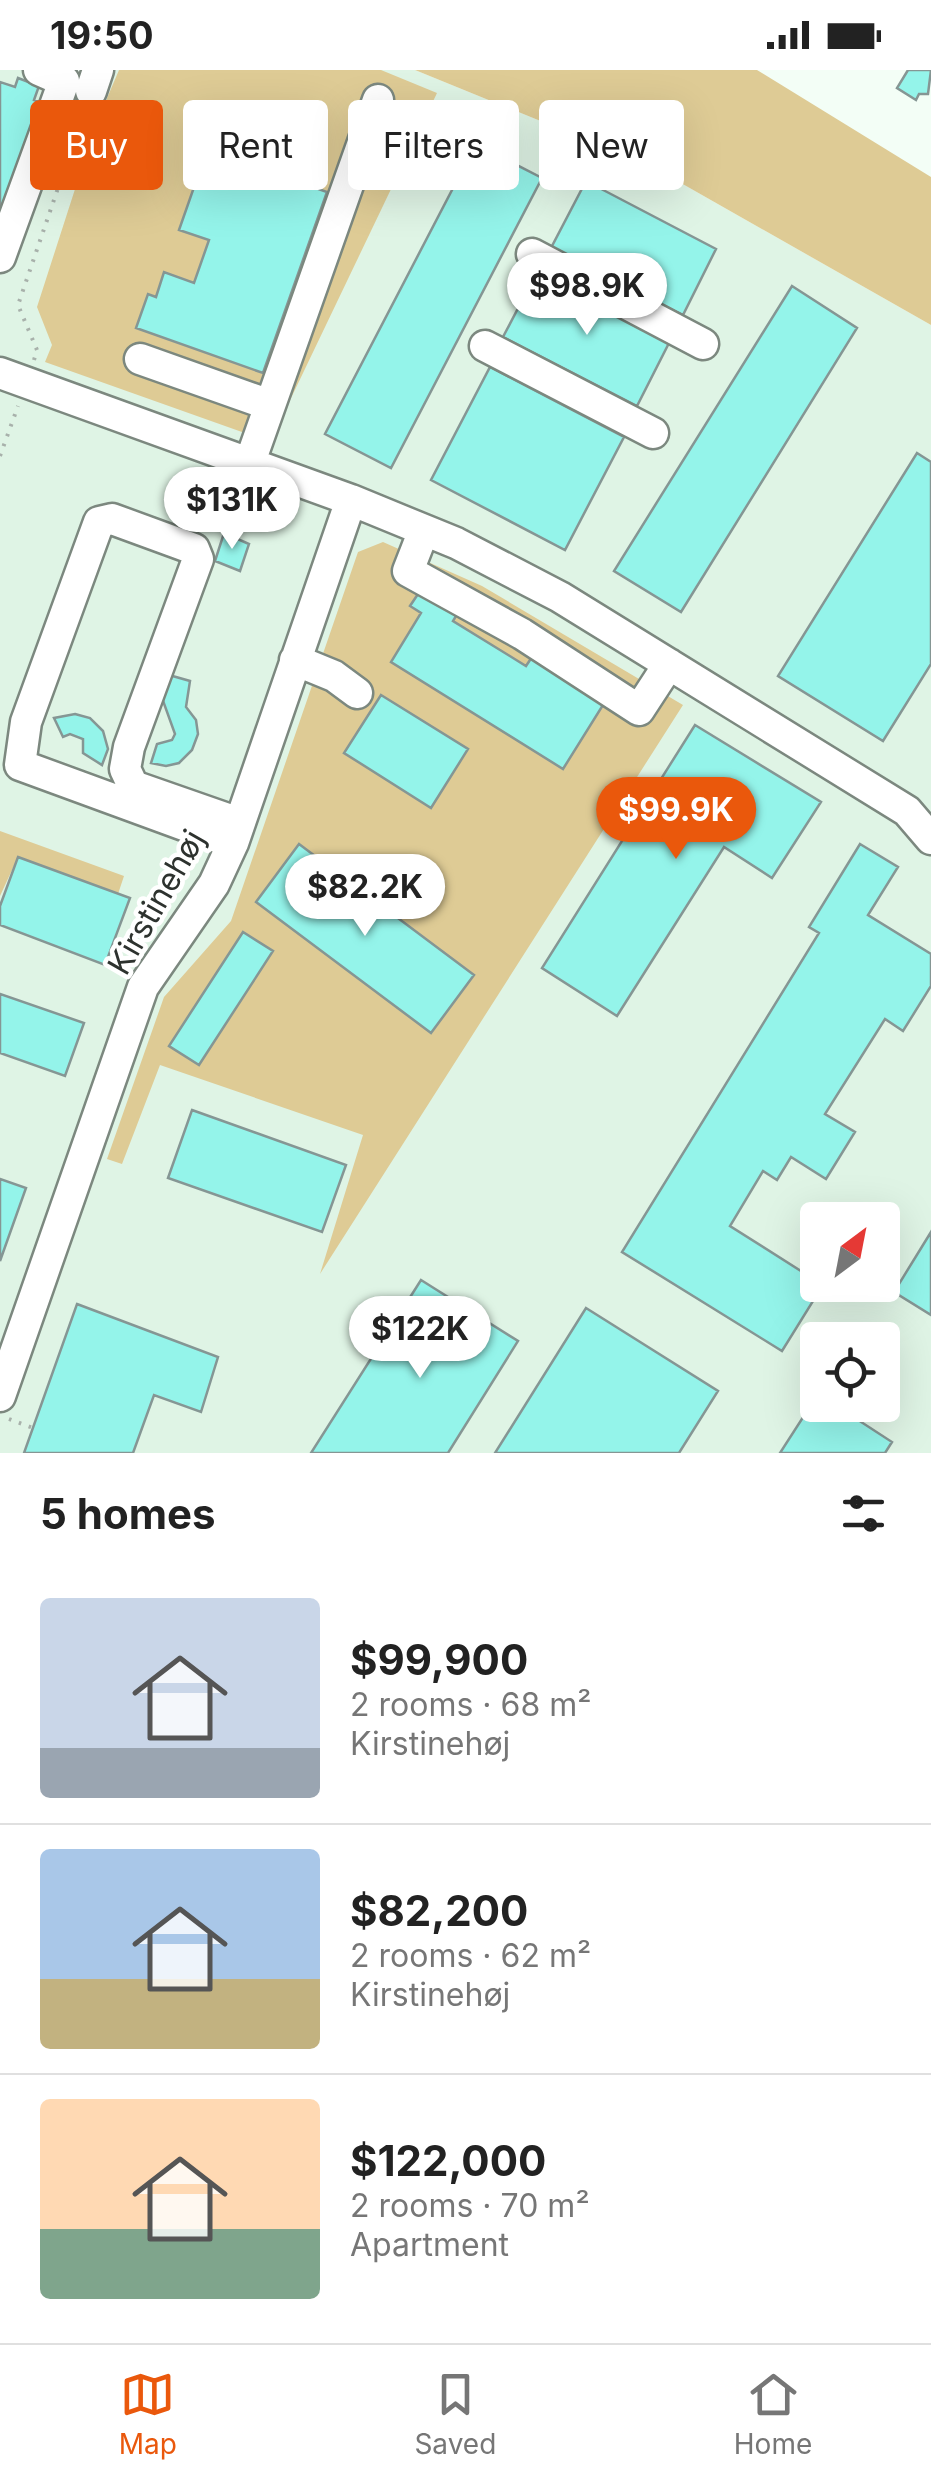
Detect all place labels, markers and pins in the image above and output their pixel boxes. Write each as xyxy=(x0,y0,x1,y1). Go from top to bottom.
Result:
pin: $98.9K xyxy=(506,253,668,338)
pin: $131K xyxy=(162,467,302,552)
pin: $99.9K xyxy=(595,777,757,862)
pin: $82.2K xyxy=(284,854,446,939)
pin: $122K xyxy=(350,1296,490,1381)

